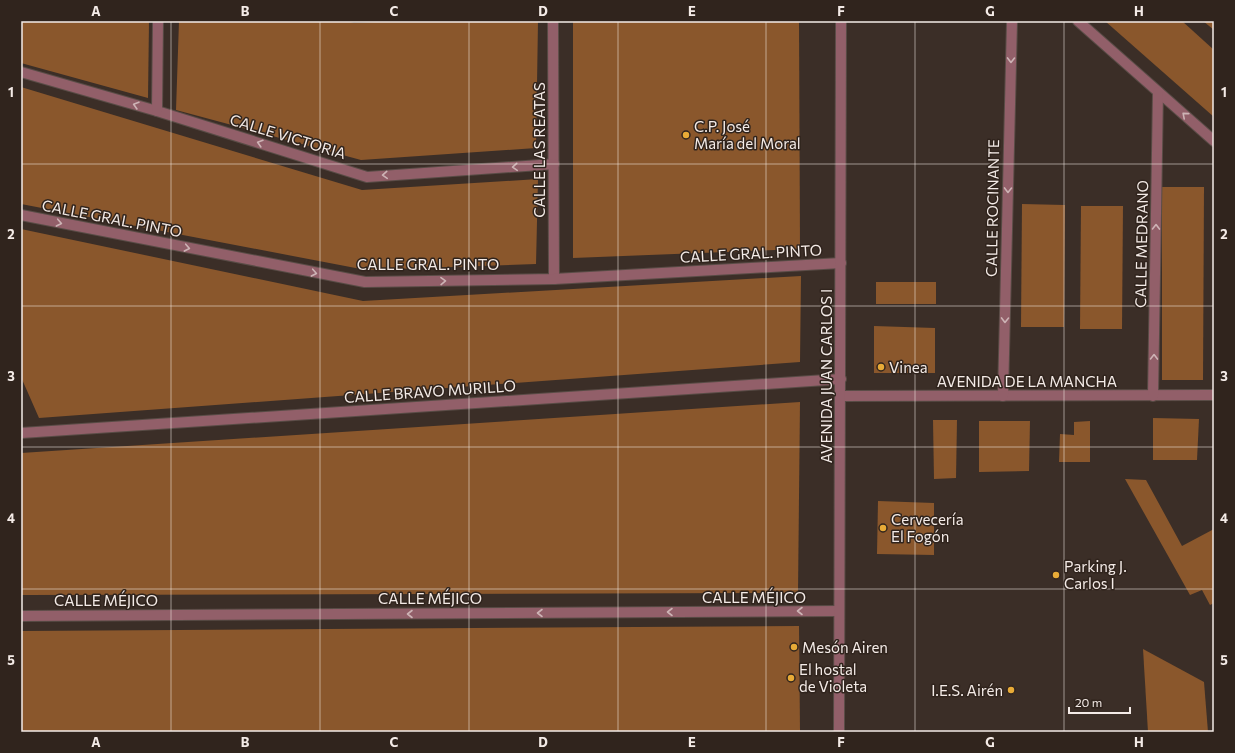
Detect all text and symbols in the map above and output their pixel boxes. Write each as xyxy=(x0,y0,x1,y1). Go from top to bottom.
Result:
text: A xyxy=(91,3,101,19)
text: B xyxy=(241,3,250,19)
text: C xyxy=(390,3,399,19)
text: D xyxy=(538,3,548,19)
text: E xyxy=(688,3,696,19)
text: F xyxy=(837,3,845,19)
text: G xyxy=(985,3,995,19)
text: H xyxy=(1134,3,1144,19)
one-way arrow xyxy=(1007,57,1015,63)
street label: CALLE LAS REATAS xyxy=(530,82,548,218)
text: 1 xyxy=(8,84,14,100)
text: 1 xyxy=(1221,84,1227,100)
one-way arrow xyxy=(133,101,140,110)
street label: CALLE VICTORIA xyxy=(228,110,348,162)
one-way arrow xyxy=(1182,113,1189,120)
place label: C.P. José María del Moral xyxy=(694,117,801,152)
marker: C.P. José María del Moral xyxy=(681,130,691,140)
one-way arrow xyxy=(257,139,264,148)
street label: CALLE ROCINANTE xyxy=(982,139,1002,277)
one-way arrow xyxy=(512,163,518,171)
one-way arrow xyxy=(382,171,388,180)
street label: CALLE MEDRANO xyxy=(1131,180,1151,308)
one-way arrow xyxy=(1004,187,1012,193)
street label: CALLE GRAL. PINTO xyxy=(40,196,184,240)
one-way arrow xyxy=(56,218,62,226)
one-way arrow xyxy=(1152,224,1160,230)
text: 2 xyxy=(7,226,15,242)
text: 2 xyxy=(1220,226,1228,242)
street label: CALLE GRAL. PINTO xyxy=(679,240,823,266)
one-way arrow xyxy=(184,243,190,251)
street label: CALLE GRAL. PINTO xyxy=(357,255,499,273)
one-way arrow xyxy=(311,268,318,276)
one-way arrow xyxy=(440,277,446,285)
street label: AVENIDA JUAN CARLOS I xyxy=(817,289,835,463)
one-way arrow xyxy=(1000,317,1009,323)
one-way arrow xyxy=(1150,354,1158,360)
place label: Vinea xyxy=(889,358,928,376)
marker: Vinea xyxy=(876,362,886,372)
text: 3 xyxy=(7,368,15,384)
text: 3 xyxy=(1220,368,1228,384)
street label: AVENIDA DE LA MANCHA xyxy=(937,372,1117,390)
street label: CALLE BRAVO MURILLO xyxy=(343,376,517,406)
text: 4 xyxy=(7,510,15,526)
place label: Cervecería El Fogón xyxy=(891,510,964,545)
text: 4 xyxy=(1220,510,1228,526)
marker: Cervecería El Fogón xyxy=(878,523,888,533)
place label: Parking J. Carlos I xyxy=(1064,557,1127,592)
marker: Parking J. Carlos I xyxy=(1051,570,1061,580)
street label: CALLE MÉJICO xyxy=(702,587,806,606)
street label: CALLE MÉJICO xyxy=(378,588,482,607)
street label: CALLE MÉJICO xyxy=(54,590,158,609)
one-way arrow xyxy=(797,607,803,615)
one-way arrow xyxy=(667,608,673,616)
one-way arrow xyxy=(407,609,413,618)
one-way arrow xyxy=(537,609,543,617)
place label: Mesón Airen xyxy=(802,638,888,656)
marker: Mesón Airen xyxy=(789,642,799,652)
text: 5 xyxy=(7,652,15,668)
text: 5 xyxy=(1220,652,1228,668)
place label: El hostal de Violeta xyxy=(799,660,867,695)
marker: El hostal de Violeta xyxy=(786,673,796,683)
place label: I.E.S. Airén xyxy=(931,681,1003,699)
marker: I.E.S. Airén xyxy=(1006,685,1016,695)
scale bar xyxy=(1069,689,1130,715)
text: 20 m xyxy=(1075,695,1102,709)
text: A xyxy=(91,734,101,750)
text: B xyxy=(241,734,250,750)
text: C xyxy=(390,734,399,750)
text: D xyxy=(538,734,548,750)
text: E xyxy=(688,734,696,750)
text: F xyxy=(837,734,845,750)
text: G xyxy=(985,734,995,750)
text: H xyxy=(1134,734,1144,750)

